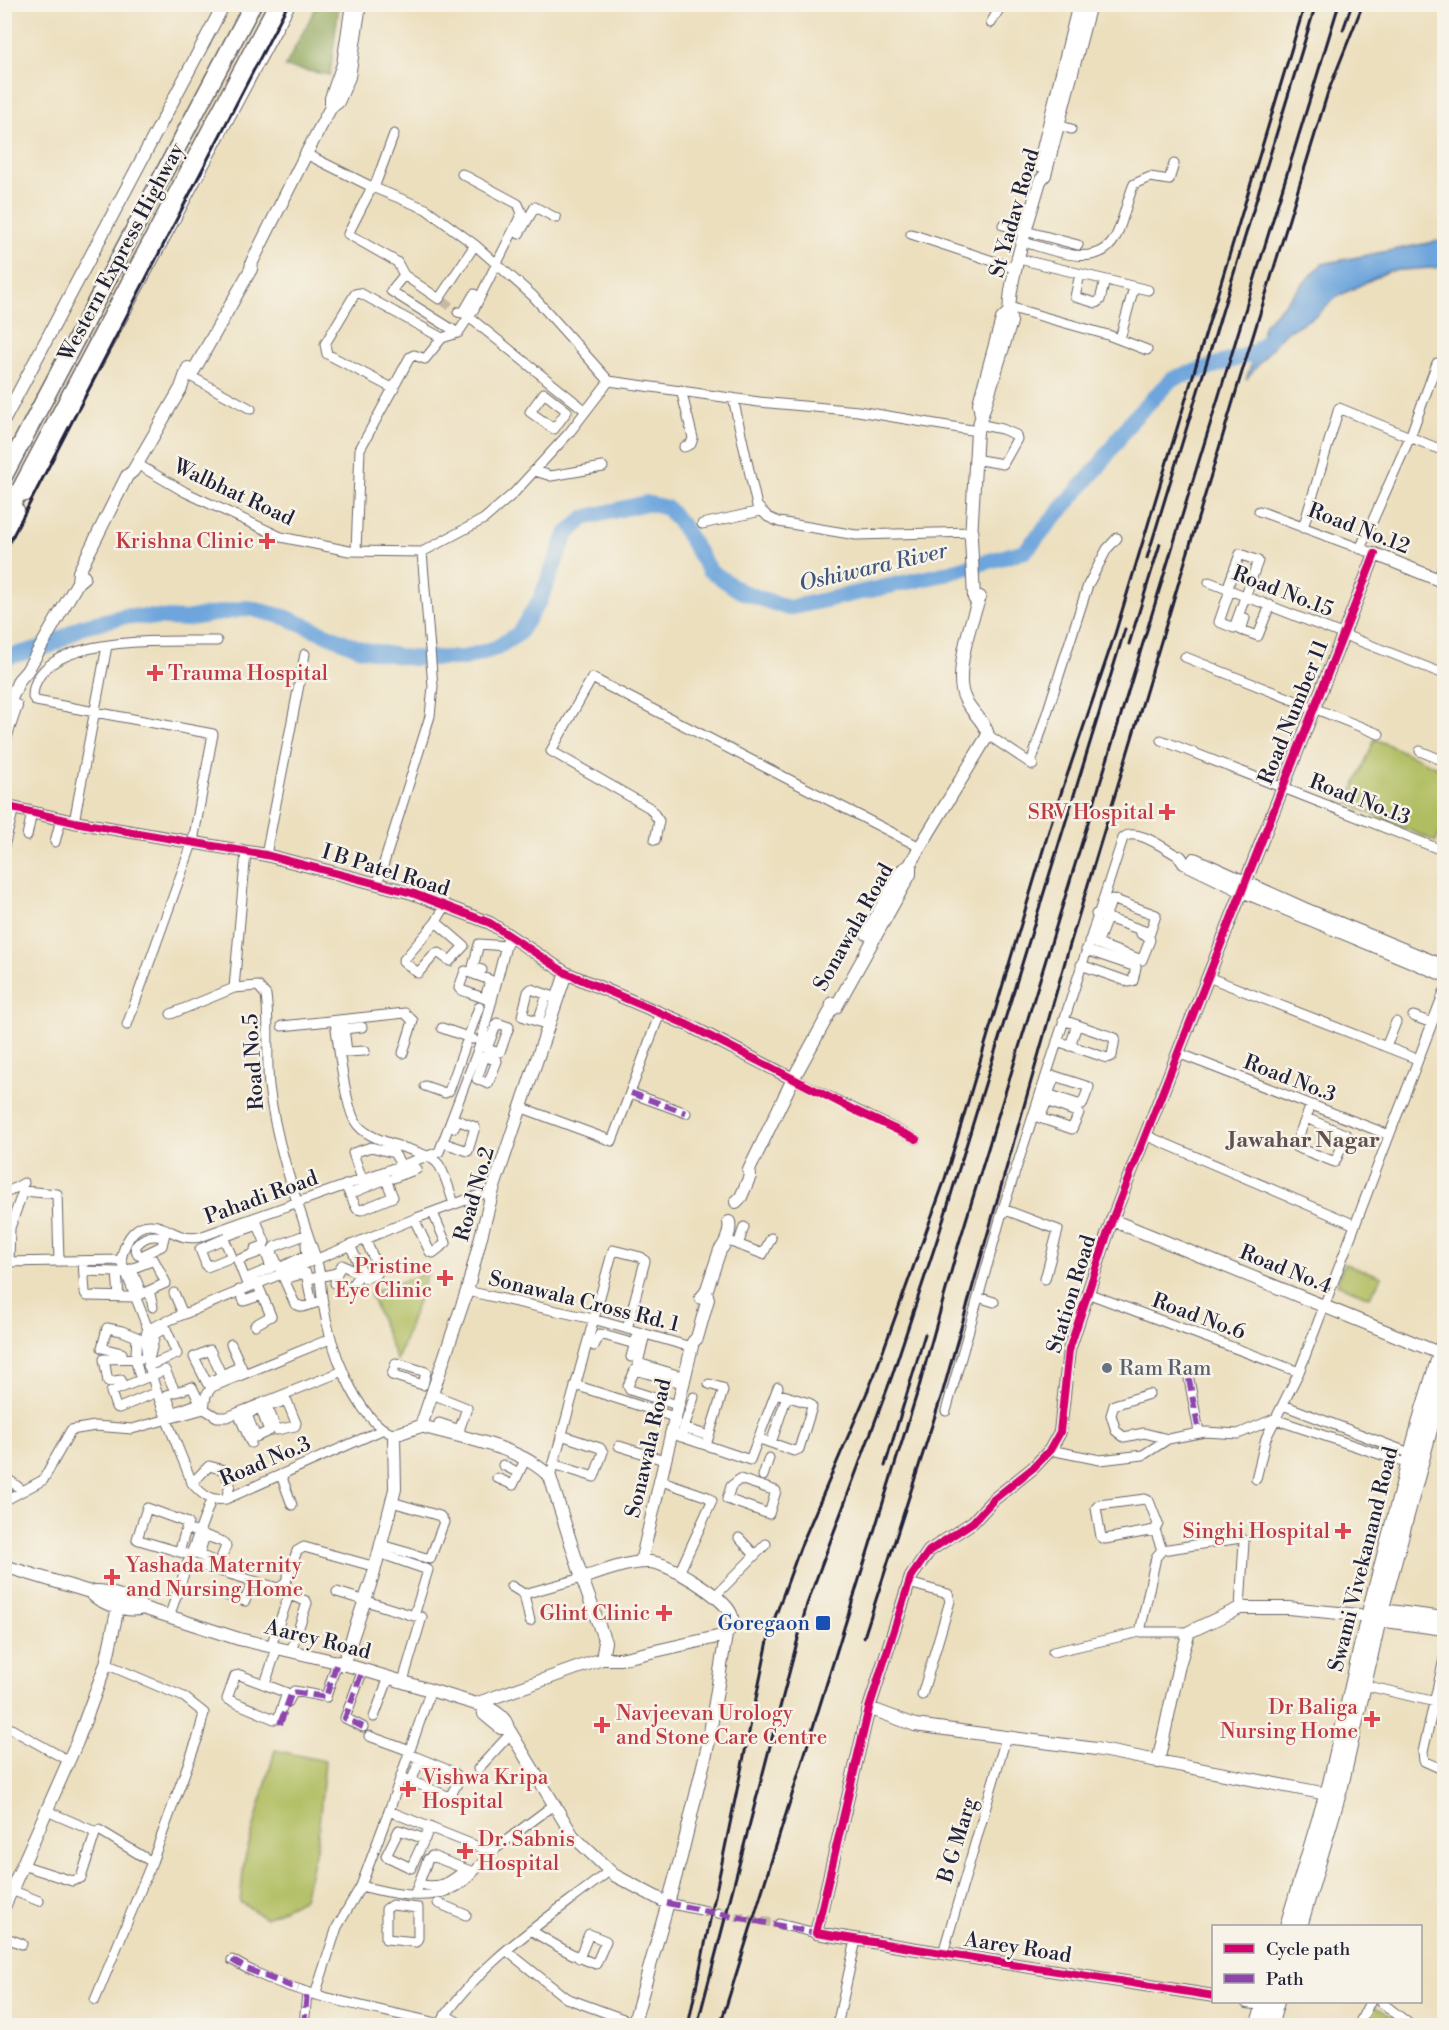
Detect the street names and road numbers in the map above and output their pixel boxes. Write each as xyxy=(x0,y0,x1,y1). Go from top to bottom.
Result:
street label: Western Express Highway xyxy=(53,138,191,367)
street label: St Yadav Road xyxy=(984,146,1046,281)
street label: Walbhat Road xyxy=(168,453,298,532)
street label: Road No.12 xyxy=(1304,498,1413,560)
street label: Road No.15 xyxy=(1228,561,1337,623)
street label: Road Number 11 xyxy=(1253,636,1335,788)
street label: Road No.13 xyxy=(1305,769,1414,831)
street label: I B Patel Road xyxy=(319,839,453,903)
street label: Sonawala Road xyxy=(808,859,900,996)
street label: Road No.5 xyxy=(238,1013,270,1111)
street label: Road No.3 xyxy=(1240,1049,1339,1108)
street label: Road No.2 xyxy=(449,1144,501,1245)
street label: Pahadi Road xyxy=(201,1165,322,1230)
street label: Station Road xyxy=(1042,1232,1102,1357)
street label: Road No.4 xyxy=(1236,1240,1336,1300)
street label: Sonawala Cross Rd. 1 xyxy=(486,1266,682,1338)
street label: Road No.6 xyxy=(1148,1288,1249,1346)
street label: Sonawala Road xyxy=(620,1376,678,1520)
street label: Road No.3 xyxy=(216,1431,315,1493)
street label: Swami Vivekanand Road xyxy=(1323,1444,1405,1674)
street label: Aarey Road xyxy=(261,1614,373,1666)
street label: B G Marg xyxy=(932,1794,983,1887)
street label: Aarey Road xyxy=(961,1927,1073,1969)

